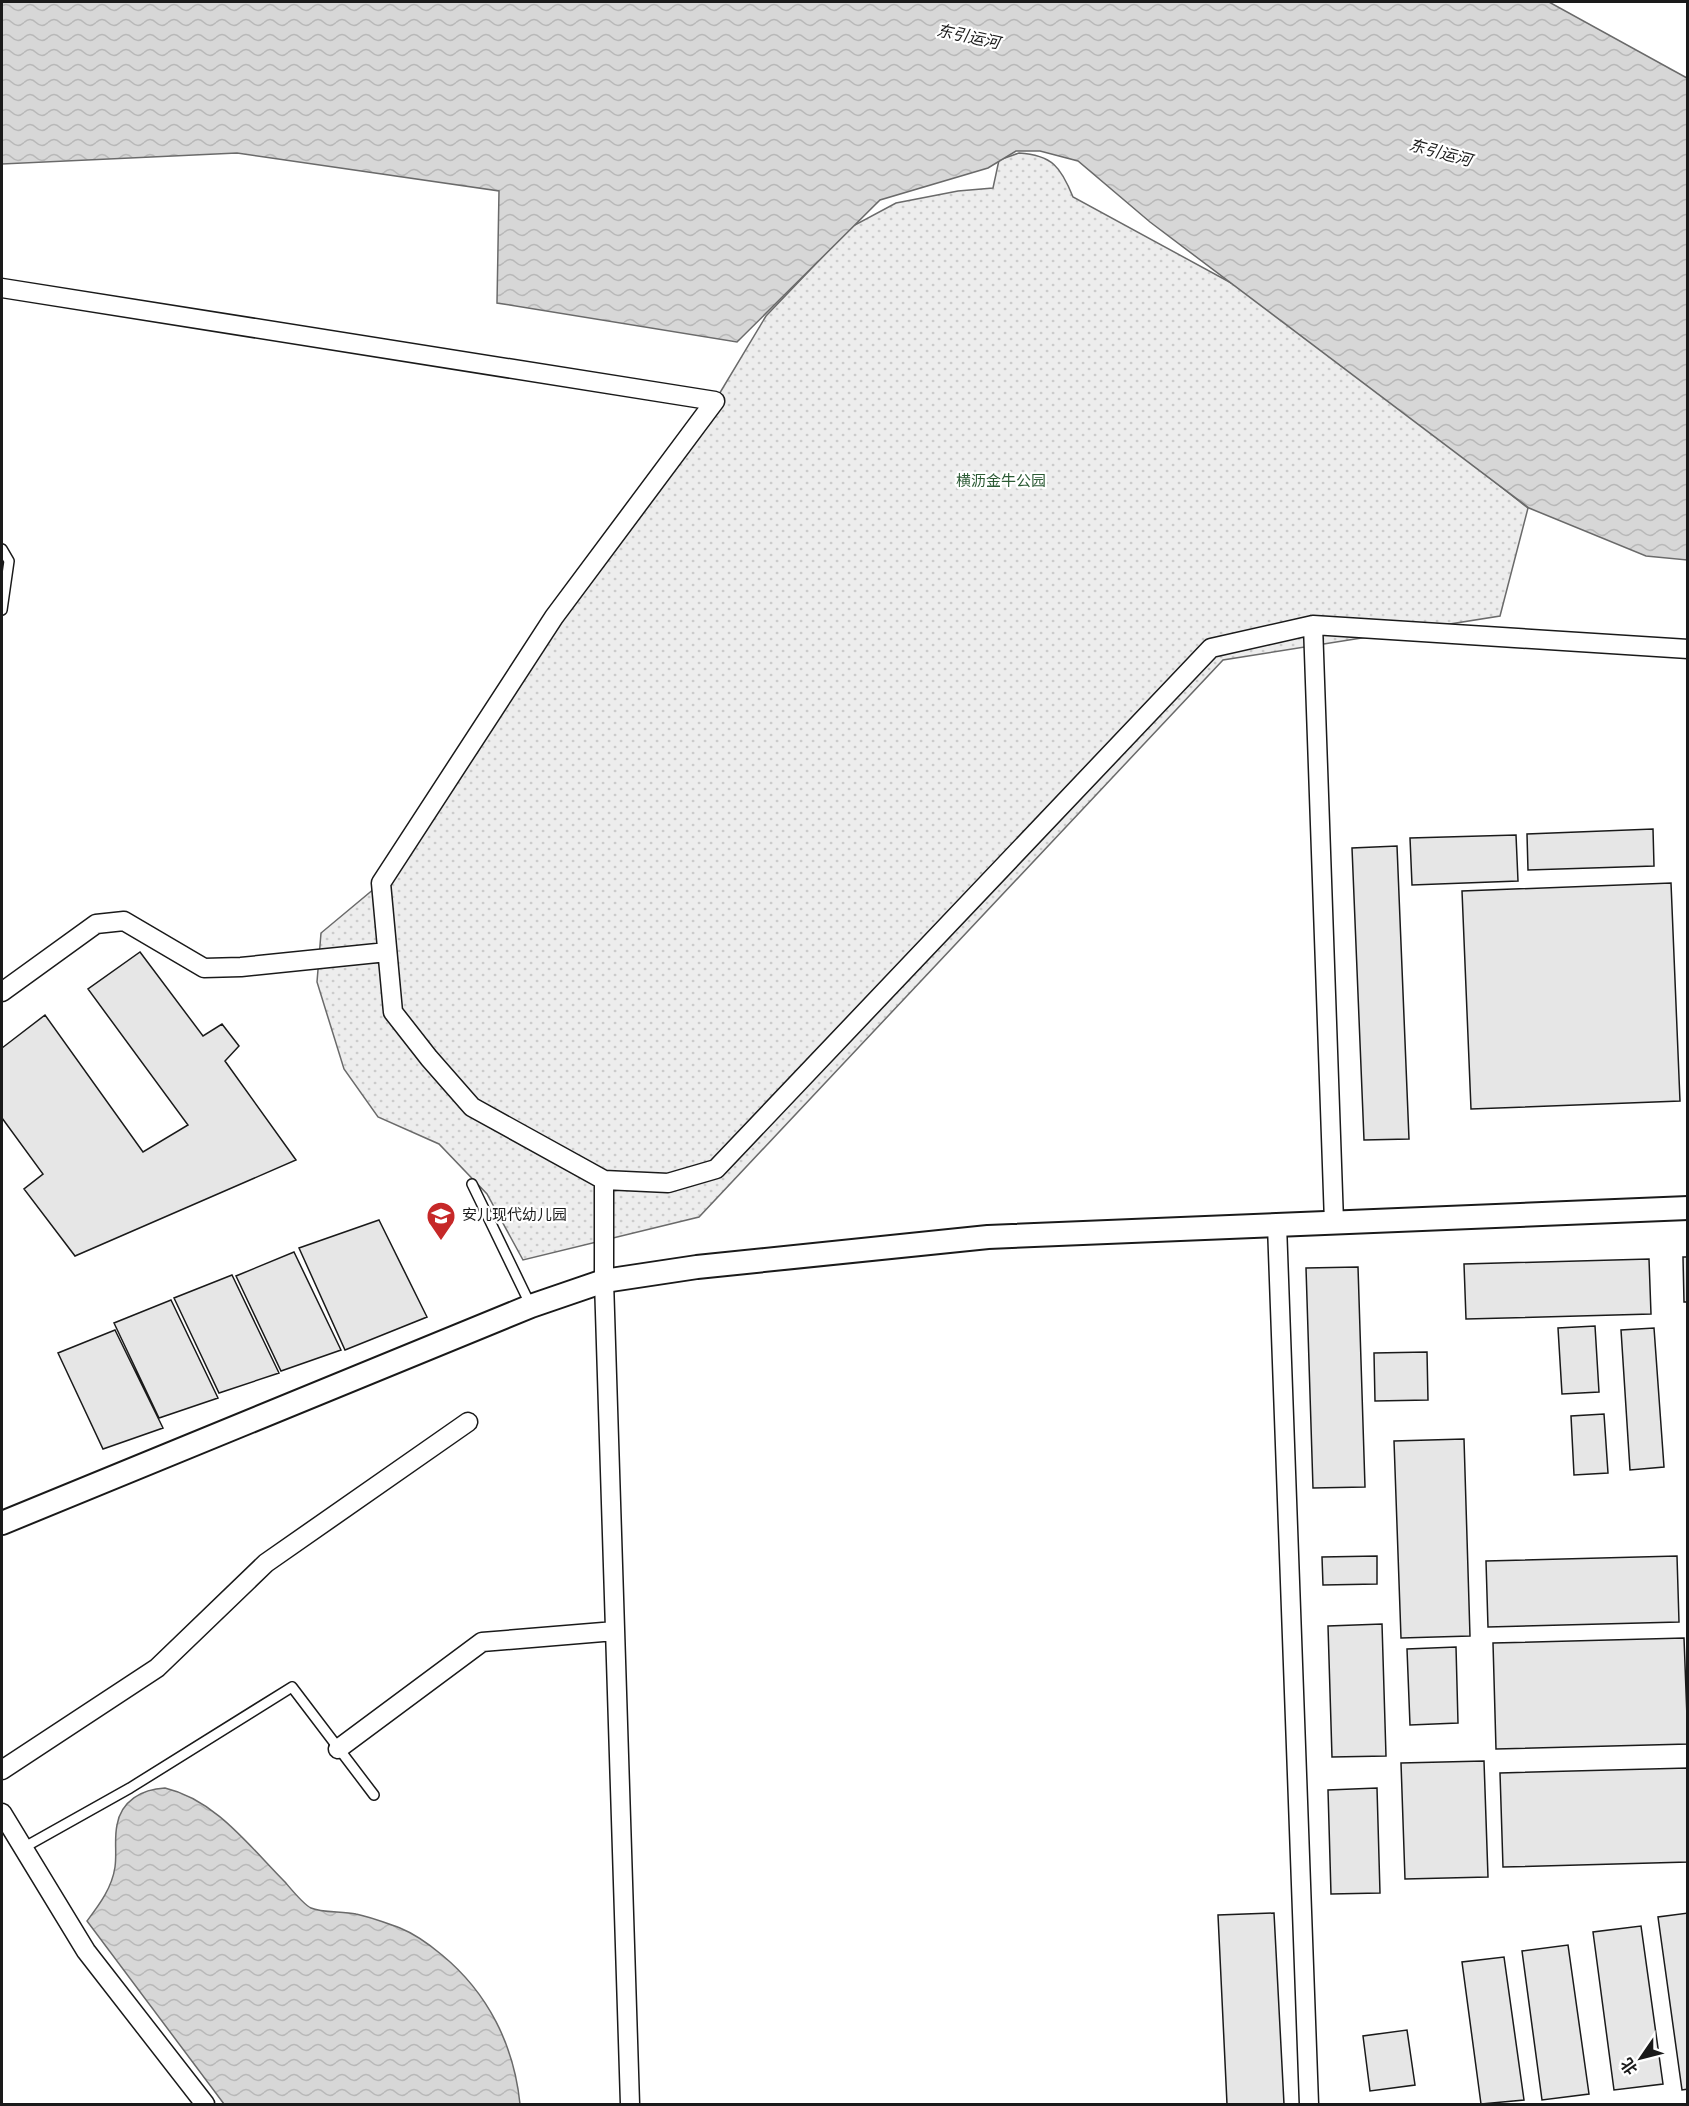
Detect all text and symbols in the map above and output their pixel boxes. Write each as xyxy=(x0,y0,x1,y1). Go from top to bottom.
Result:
water label: 东引运河 xyxy=(935,22,1004,55)
water label: 东引运河 xyxy=(1406,136,1476,173)
park label: 横沥金牛公园 xyxy=(956,473,1046,492)
school or university icon: 安儿现代幼儿园 xyxy=(425,1200,457,1242)
place label: 安儿现代幼儿园 xyxy=(462,1206,567,1226)
north arrow xyxy=(1611,2028,1671,2088)
text: 北 xyxy=(1618,2053,1643,2078)

